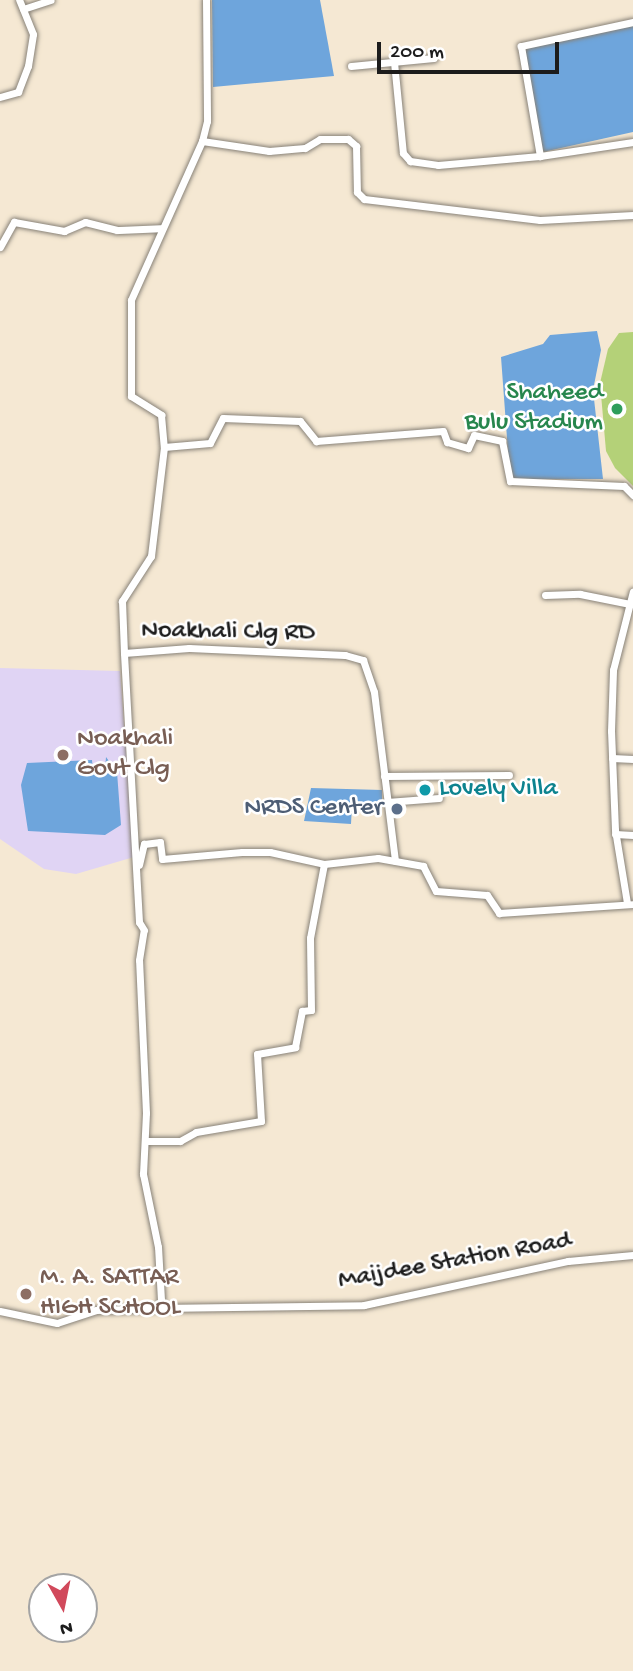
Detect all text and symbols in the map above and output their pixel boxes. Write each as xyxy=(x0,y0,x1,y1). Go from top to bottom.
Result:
scale bar xyxy=(381,28,563,72)
text: 200 m xyxy=(390,41,444,66)
place label: Shaheed Bulu Stadium xyxy=(465,378,603,440)
marker: Shaheed Bulu Stadium xyxy=(609,401,625,417)
street label: Noakhali Clg RD xyxy=(141,616,315,650)
place label: Noakhali Govt Clg xyxy=(77,724,173,786)
marker: Noakhali Govt Clg xyxy=(55,747,71,763)
place label: Lovely Villa xyxy=(439,774,558,806)
marker: Lovely Villa xyxy=(417,782,433,798)
place label: NRDS Center xyxy=(244,793,383,825)
marker: NRDS Center xyxy=(389,801,405,817)
street label: Maijdee Station Road xyxy=(336,1226,574,1298)
place label: M. A. SATTAR HIGH SCHOOL xyxy=(40,1263,180,1324)
marker: M. A. SATTAR HIGH SCHOOL xyxy=(18,1286,34,1302)
north arrow xyxy=(28,1573,98,1643)
text: N xyxy=(58,1615,74,1640)

